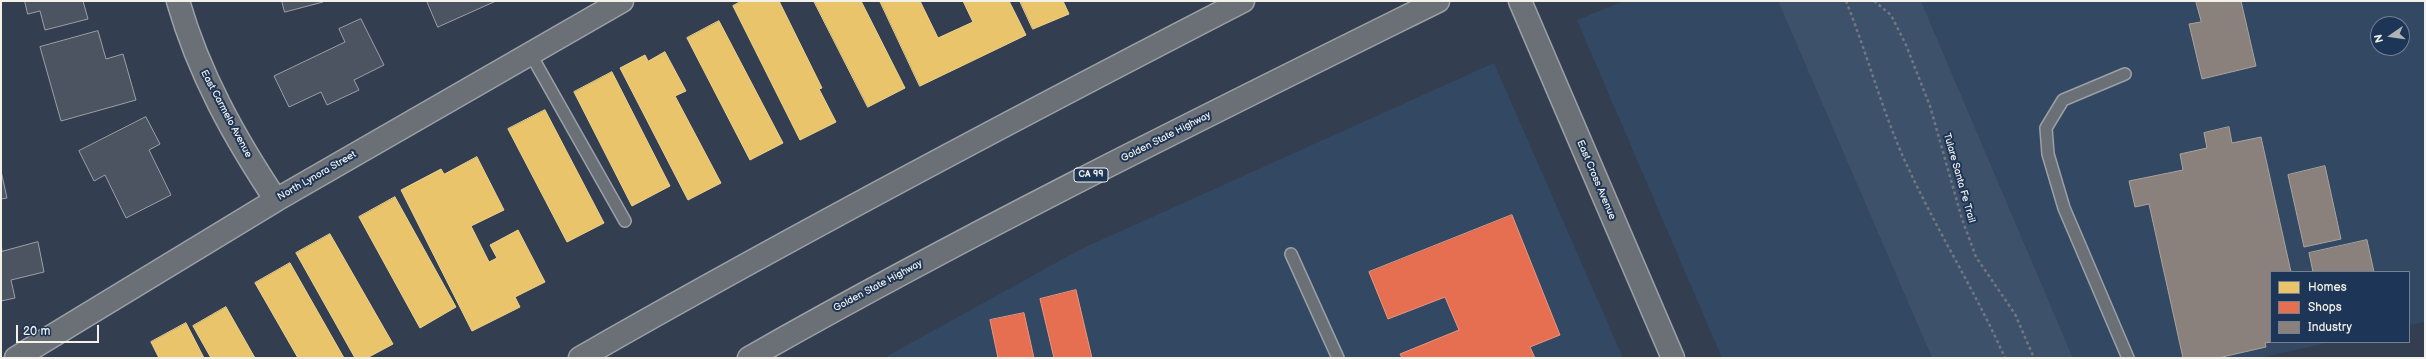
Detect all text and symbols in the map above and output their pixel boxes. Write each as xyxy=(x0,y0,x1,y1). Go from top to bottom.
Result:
north arrow xyxy=(2370,16,2410,56)
text: N xyxy=(2372,33,2386,44)
street label: East Carmelo Avenue xyxy=(198,68,254,160)
street label: Golden State Highway xyxy=(1119,109,1213,165)
street label: Tulare Santa Fe Trail xyxy=(1940,132,1978,224)
street label: East Cross Avenue xyxy=(1574,138,1618,222)
street label: North Lynora Street xyxy=(276,149,358,203)
road number: CA 99 xyxy=(1074,168,1108,182)
street label: Golden State Highway xyxy=(832,257,924,315)
legend xyxy=(2270,271,2410,343)
text: Homes xyxy=(2308,280,2347,295)
text: Shops xyxy=(2308,300,2342,315)
scale bar xyxy=(18,317,101,343)
text: Industry xyxy=(2308,320,2352,335)
text: 20 m xyxy=(23,324,50,339)

